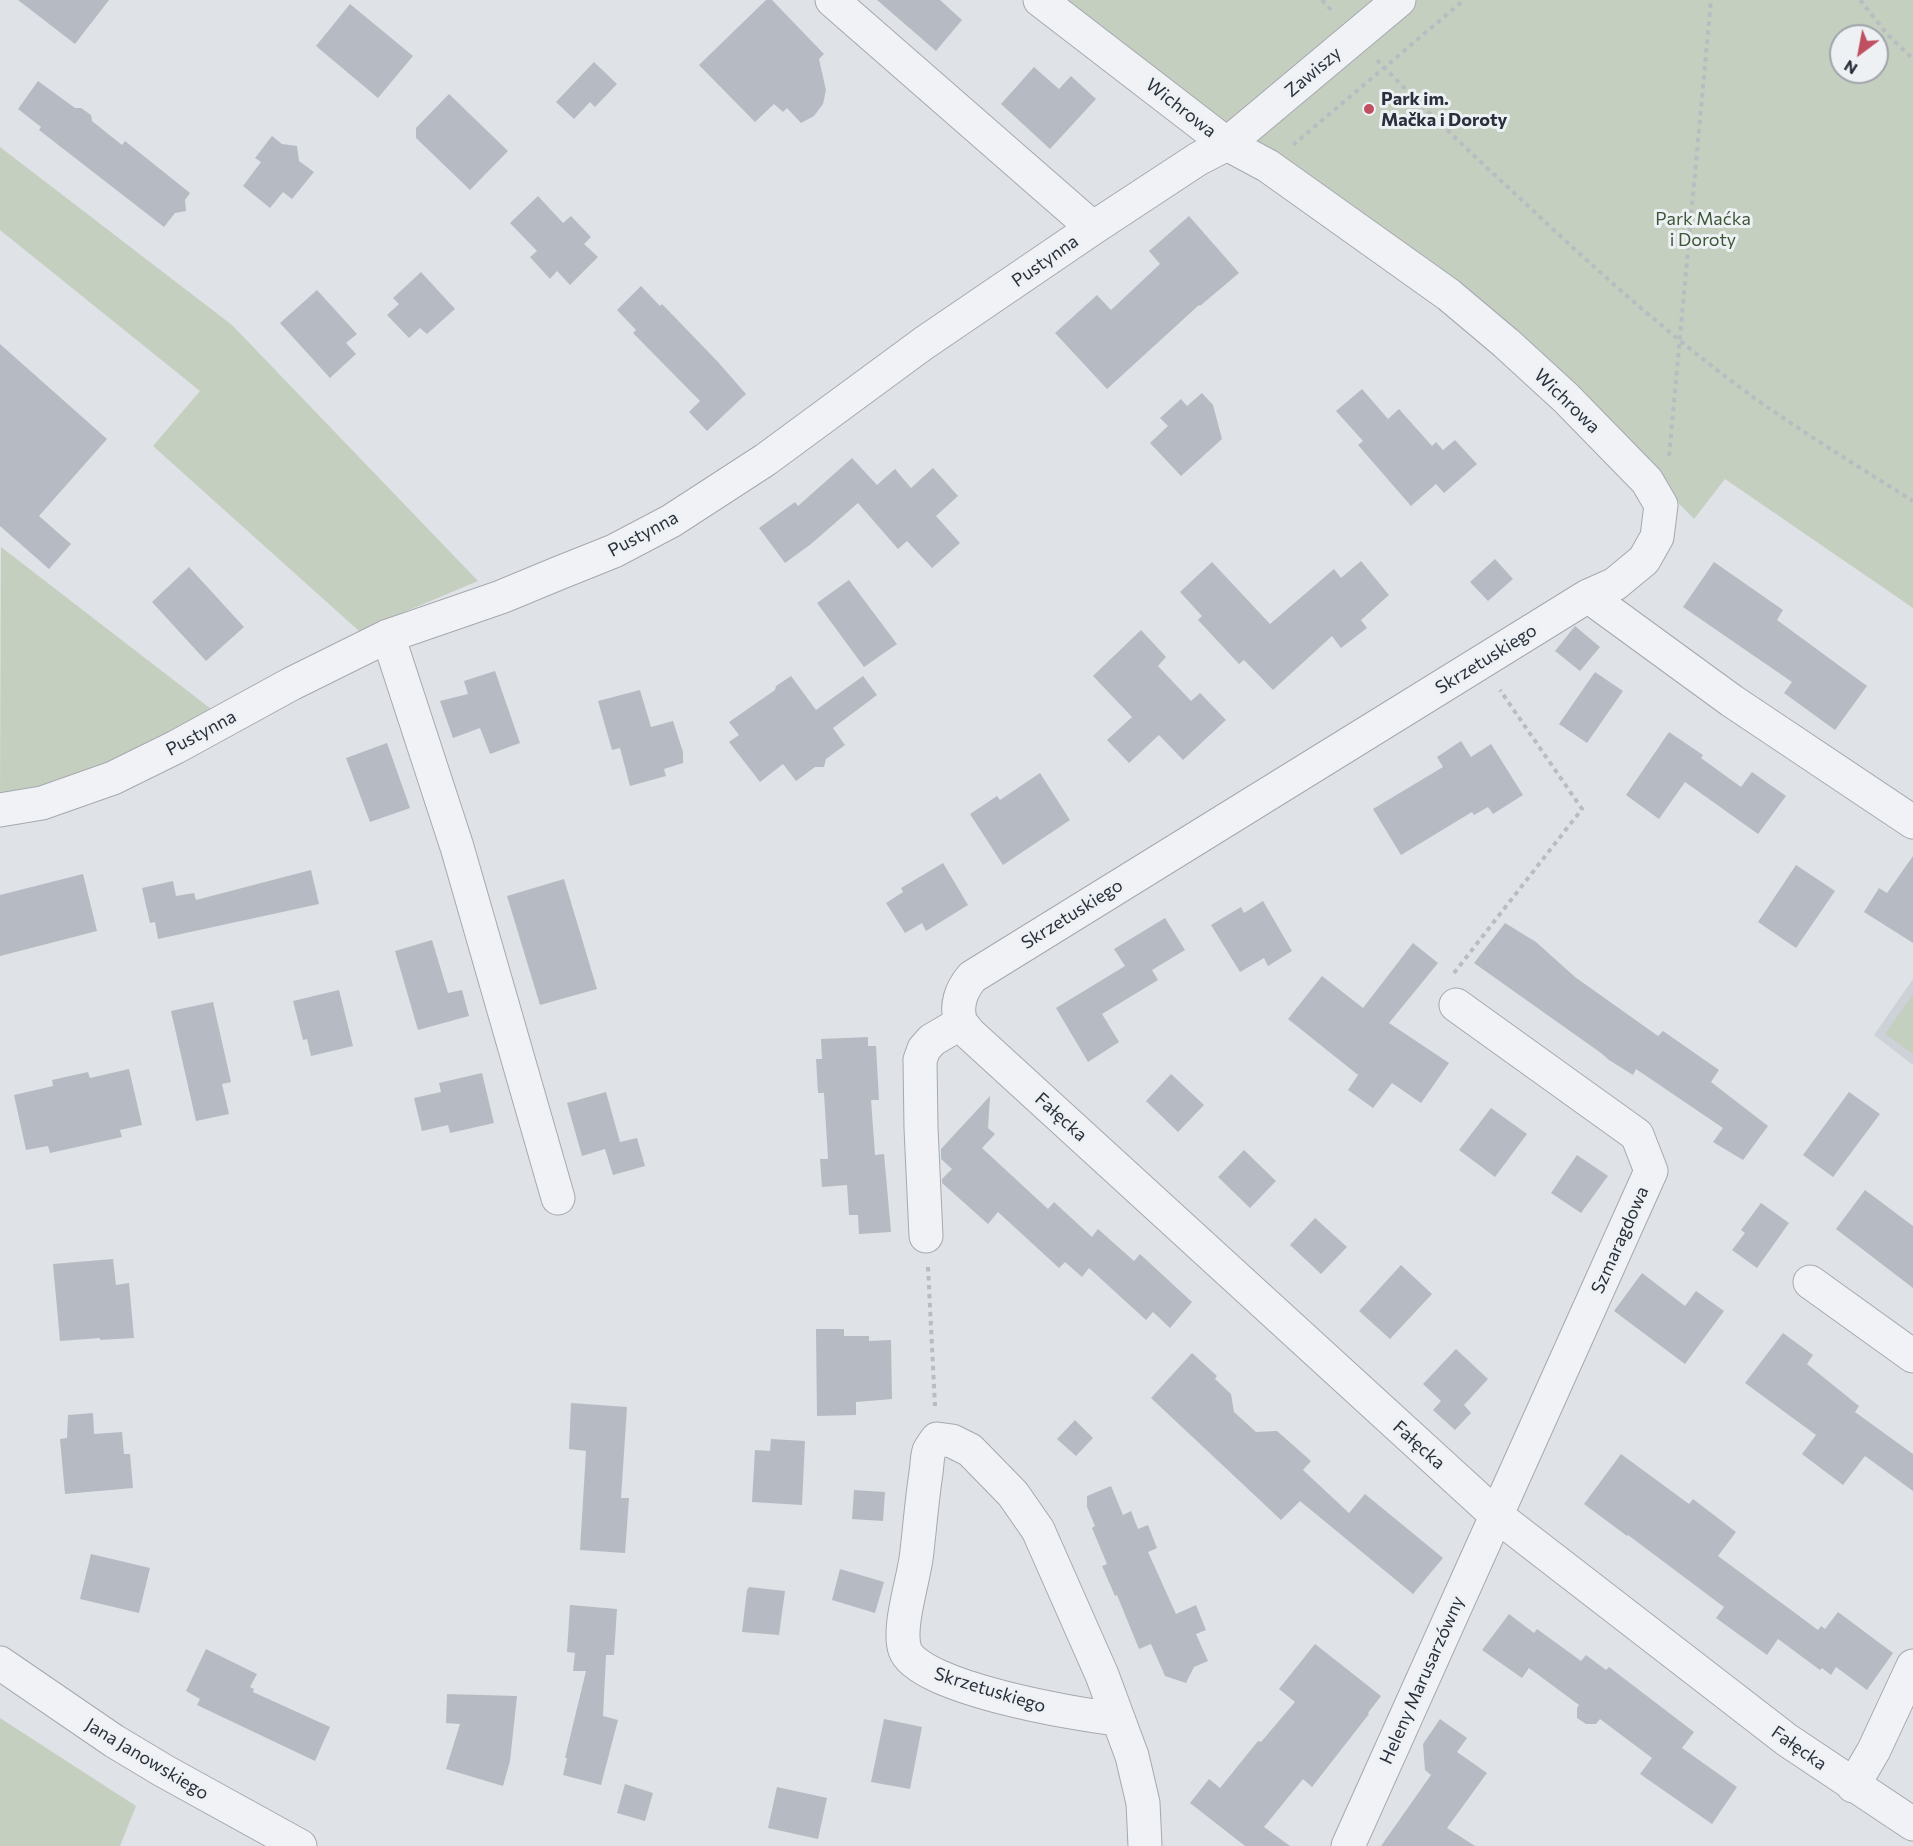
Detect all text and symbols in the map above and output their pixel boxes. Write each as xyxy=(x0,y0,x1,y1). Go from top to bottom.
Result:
north arrow xyxy=(1829,24,1889,84)
street label: Zawiszy xyxy=(1280,42,1346,102)
text: N xyxy=(1840,57,1860,79)
street label: Wichrowa xyxy=(1142,74,1220,142)
place label: Park im. Mačka i Doroty xyxy=(1381,88,1507,130)
marker: Park im. Mačka i Doroty xyxy=(1362,102,1376,116)
park label: Park Maćka i Doroty xyxy=(1655,208,1751,250)
street label: Pustynna xyxy=(1008,230,1082,292)
street label: Wichrowa xyxy=(1530,364,1604,438)
street label: Pustynna xyxy=(604,507,682,561)
street label: Skrzetuskiego xyxy=(1431,619,1541,699)
street label: Pustynna xyxy=(162,706,240,760)
street label: Skrzetuskiego xyxy=(1017,874,1127,954)
street label: Fałęcka xyxy=(1031,1088,1091,1146)
street label: Szmaragdowa xyxy=(1587,1183,1653,1297)
street label: Fałęcka xyxy=(1389,1416,1449,1474)
street label: Heleny Marusarzówny xyxy=(1375,1593,1469,1767)
street label: Skrzetuskiego xyxy=(932,1663,1048,1717)
street label: Jana Janowskiego xyxy=(81,1714,213,1804)
street label: Fałęcka xyxy=(1767,1721,1831,1775)

